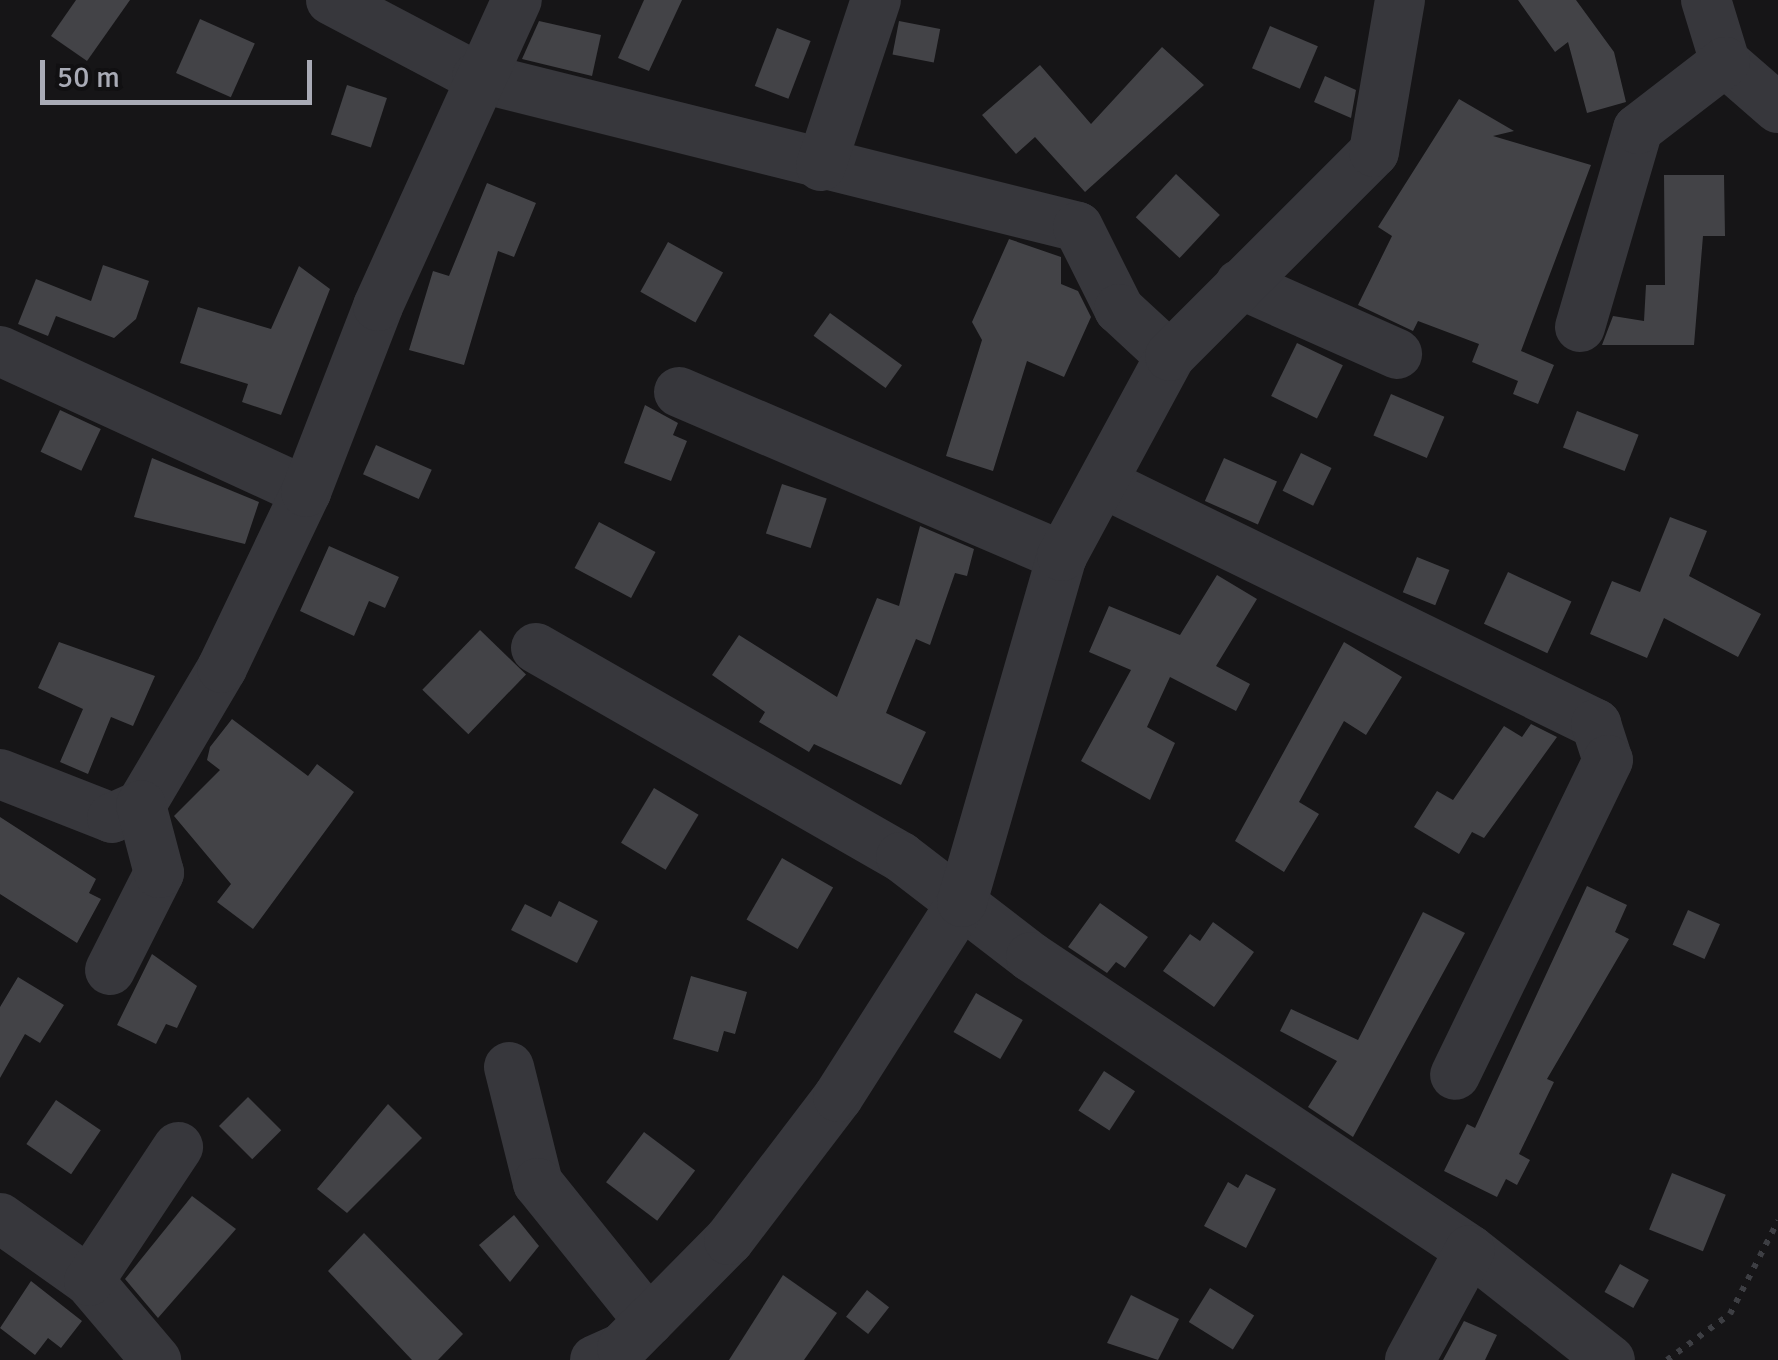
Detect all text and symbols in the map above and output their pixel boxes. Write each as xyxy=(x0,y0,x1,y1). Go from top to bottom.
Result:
scale bar xyxy=(45,40,318,102)
text: 50 m xyxy=(57,59,120,96)

